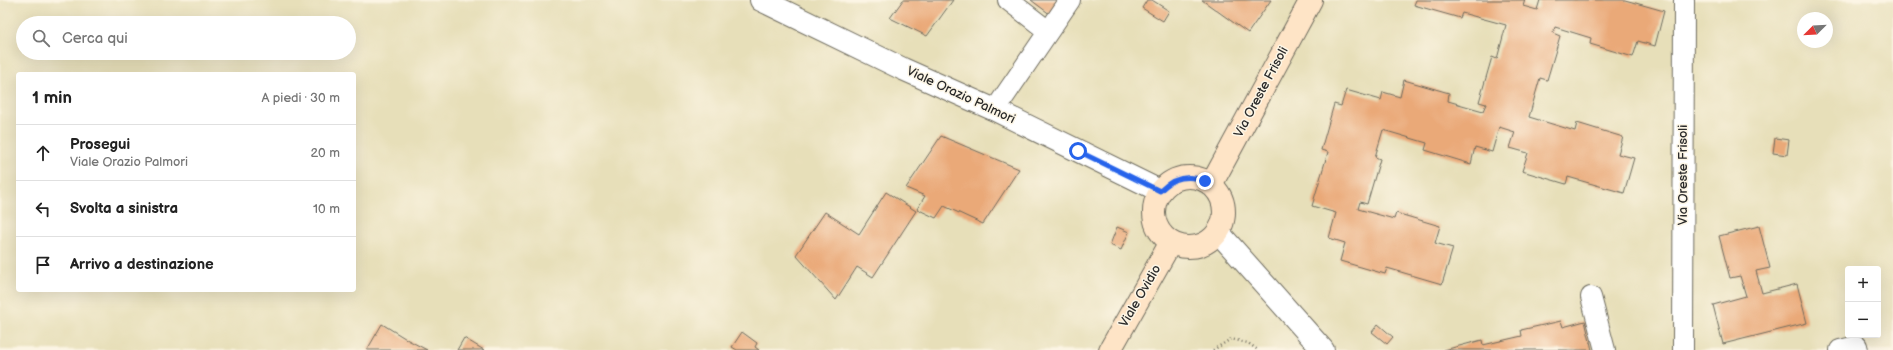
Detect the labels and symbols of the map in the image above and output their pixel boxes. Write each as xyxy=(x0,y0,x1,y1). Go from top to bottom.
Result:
north arrow xyxy=(1797,12,1833,48)
street label: Via Oreste Frisoli xyxy=(1230,44,1292,140)
street label: Viale Orazio Palmori xyxy=(904,63,1018,127)
street label: Via Oreste Frisoli xyxy=(1675,125,1691,225)
route start xyxy=(1069,142,1087,160)
route end xyxy=(1196,172,1214,190)
street label: Viale Ovidio xyxy=(1116,262,1164,330)

